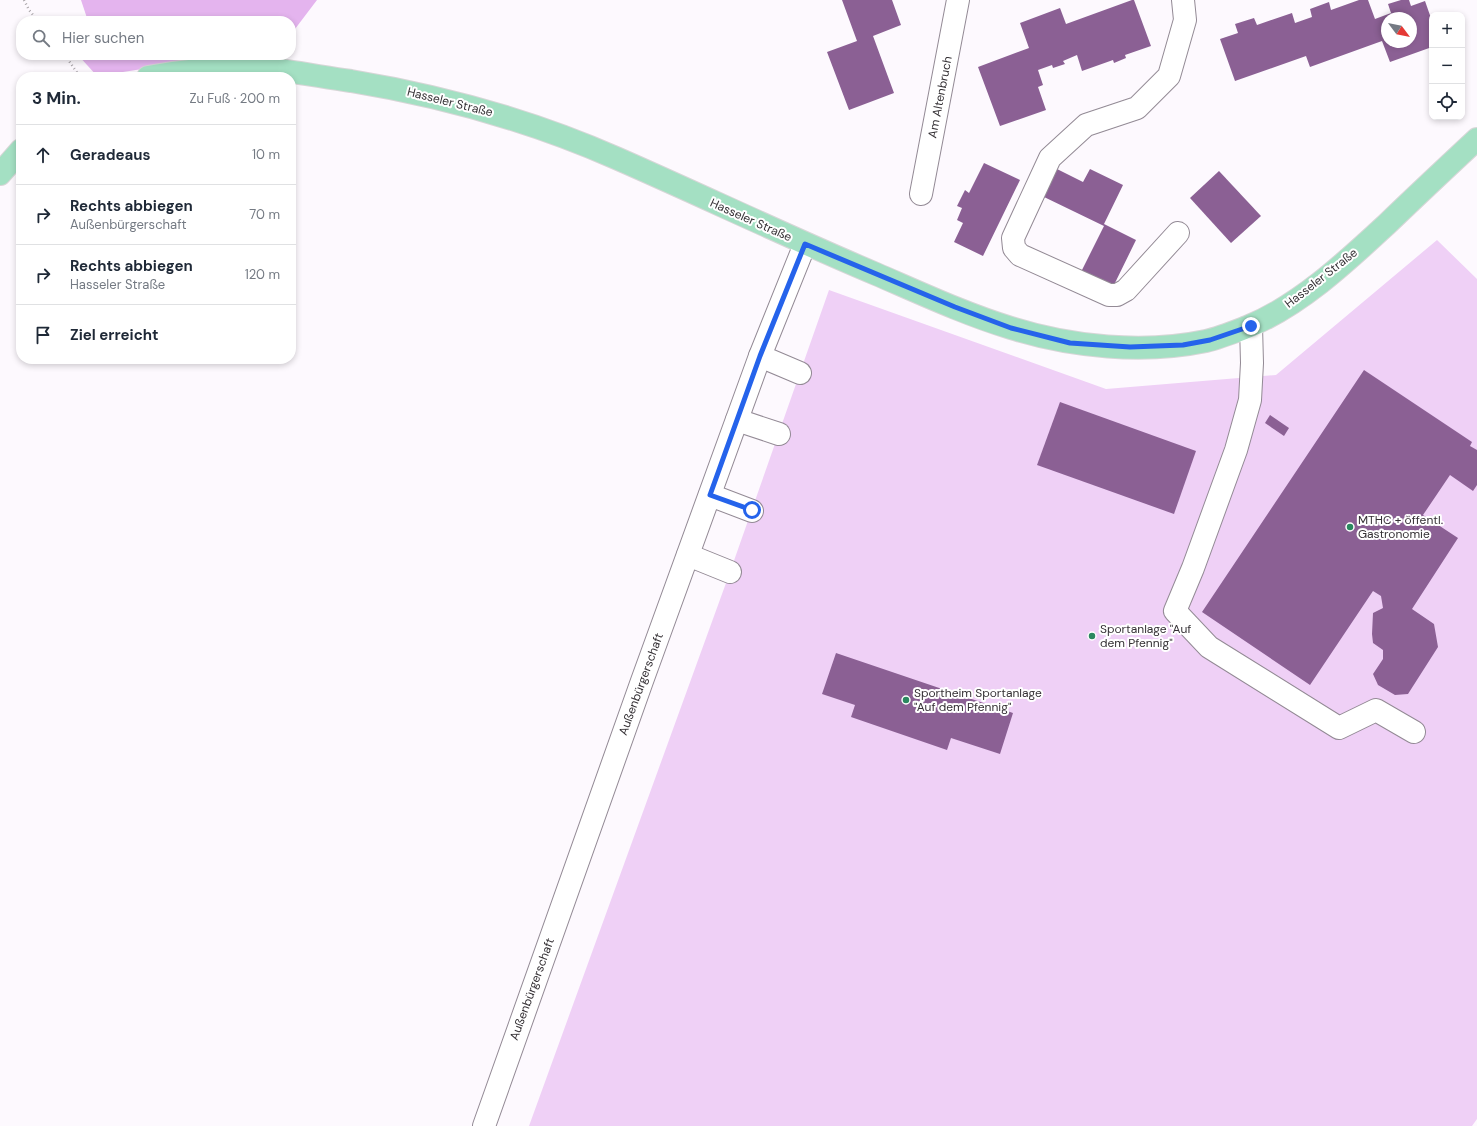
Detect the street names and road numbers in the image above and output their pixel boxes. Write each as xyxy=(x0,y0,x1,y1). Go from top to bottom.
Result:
street label: Am Altenbruch xyxy=(924,54,956,139)
street label: Hasseler Straße xyxy=(405,84,495,120)
street label: Hasseler Straße xyxy=(708,195,795,245)
street label: Hasseler Straße xyxy=(1281,245,1361,311)
street label: Außenbürgerschaft xyxy=(615,630,667,737)
street label: Außenbürgerschaft xyxy=(506,935,558,1042)

